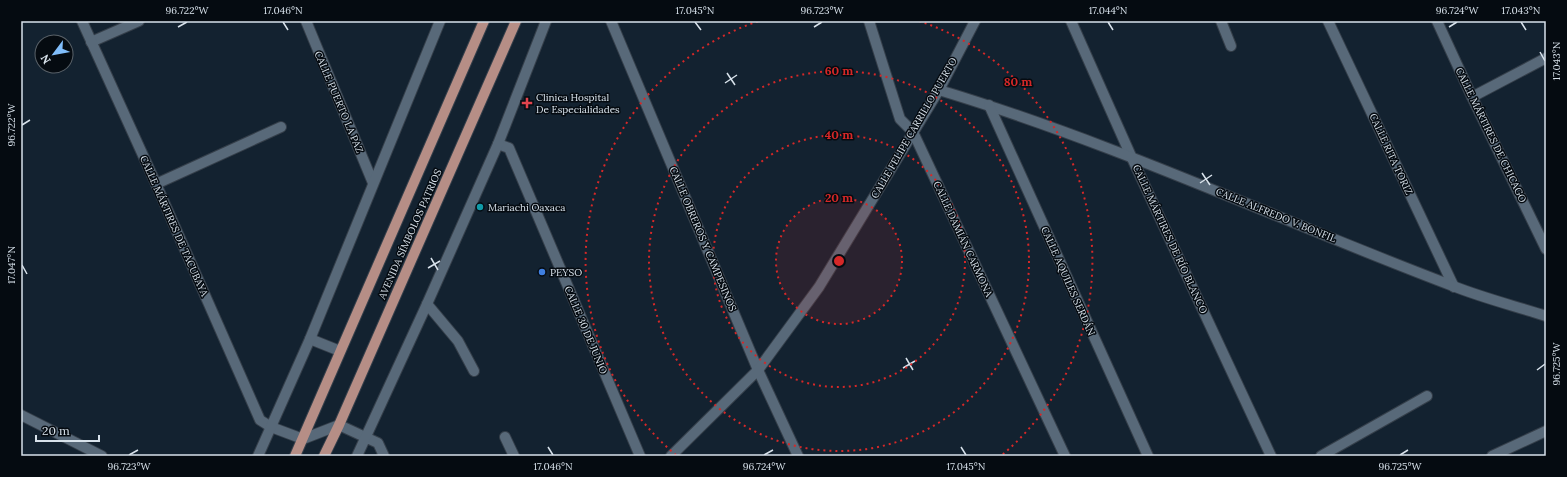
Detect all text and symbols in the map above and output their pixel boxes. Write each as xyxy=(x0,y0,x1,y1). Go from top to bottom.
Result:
text: 96.722°W xyxy=(165,4,210,17)
text: 17.046°N xyxy=(263,4,303,17)
text: 17.045°N xyxy=(676,4,715,17)
text: 96.723°W xyxy=(800,4,845,17)
text: 17.044°N xyxy=(1089,4,1128,17)
text: 96.724°W xyxy=(1436,4,1479,17)
text: 17.043°N xyxy=(1502,4,1541,17)
north arrow xyxy=(34,34,74,74)
text: 17.043°N xyxy=(1550,41,1563,81)
street label: CALLE PUERTO LA PAZ xyxy=(312,49,366,155)
text: N xyxy=(37,52,54,67)
street label: CALLE FELIPE CARRILLO PUERTO xyxy=(868,55,960,201)
text: 60 m xyxy=(825,63,853,78)
street label: CALLE MÁRTIRES DE CHICAGO xyxy=(1453,65,1529,205)
text: 80 m xyxy=(1004,74,1032,89)
place label: Clinica Hospital De Especialidades xyxy=(536,91,620,116)
marker: Clinica Hospital De Especialidades xyxy=(521,97,533,109)
text: 96.722°W xyxy=(5,102,18,147)
street label: CALLE RITA TORIZ xyxy=(1366,111,1416,197)
text: 40 m xyxy=(825,127,853,142)
street label: CALLE MÁRTIRES DE TACUBAYA xyxy=(137,153,211,299)
street label: CALLE MÁRTIRES DE RÍO BLANCO xyxy=(1130,162,1210,316)
street label: CALLE OBREROS Y CAMPESINOS xyxy=(666,165,740,314)
street label: AVENIDA SÍMBOLOS PATRIOS xyxy=(375,167,445,302)
street label: CALLE DAMIÁN CARMONA xyxy=(930,179,996,300)
street label: CALLE ALFREDO V. BONFIL xyxy=(1214,185,1338,245)
text: 20 m xyxy=(825,190,853,205)
place label: Mariachi Oaxaca xyxy=(488,201,565,214)
marker: Mariachi Oaxaca xyxy=(475,202,485,212)
street label: CALLE AQUILES SERDÁN xyxy=(1038,224,1098,338)
text: 17.047°N xyxy=(5,246,18,284)
centre of rings xyxy=(832,254,846,268)
place label: PEYSO xyxy=(550,266,582,279)
marker: PEYSO xyxy=(537,267,547,277)
street label: CALLE 30 DE JUNIO xyxy=(562,284,610,376)
text: 96.725°W xyxy=(1550,341,1563,386)
scale bar xyxy=(36,417,99,443)
text: 20 m xyxy=(42,423,70,438)
text: 96.723°W xyxy=(107,460,152,473)
text: 17.046°N xyxy=(533,460,573,473)
text: 96.724°W xyxy=(743,460,786,473)
text: 17.045°N xyxy=(947,460,986,473)
text: 96.725°W xyxy=(1378,460,1423,473)

